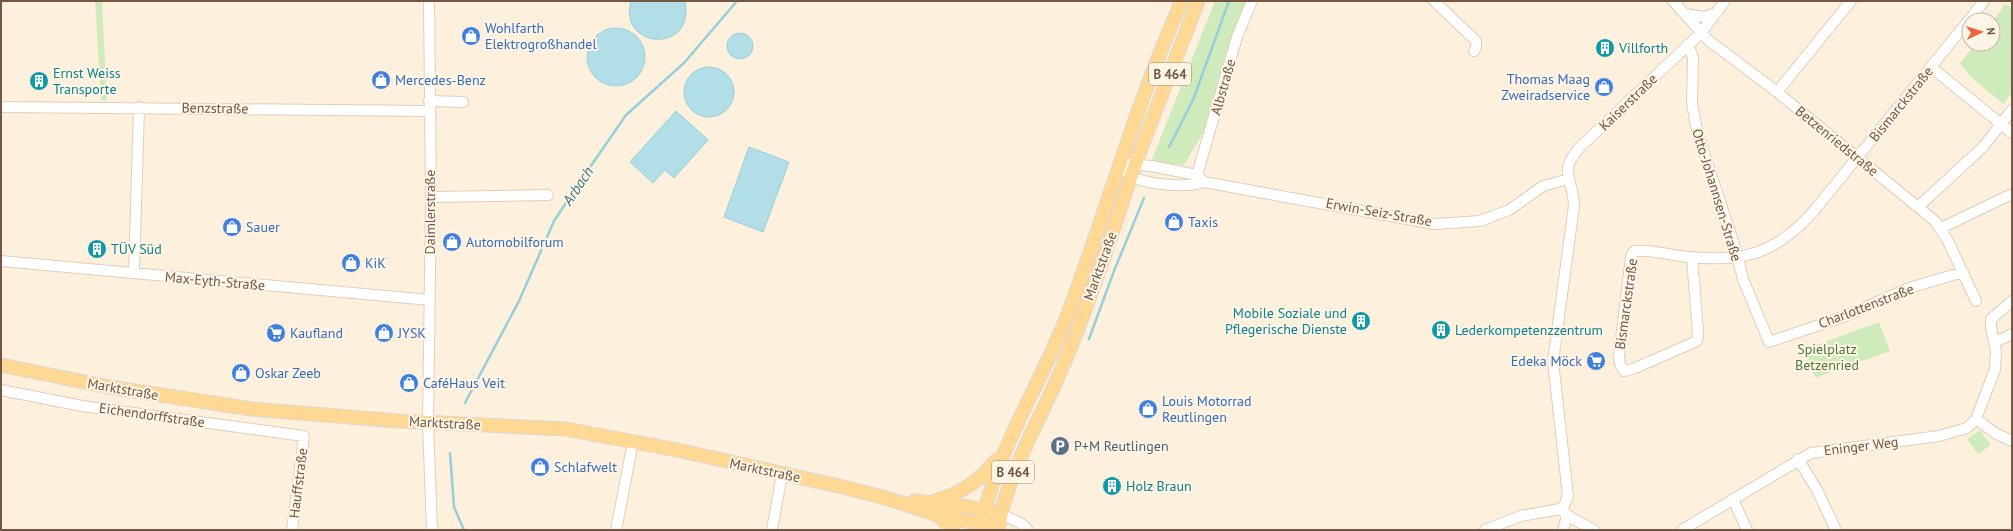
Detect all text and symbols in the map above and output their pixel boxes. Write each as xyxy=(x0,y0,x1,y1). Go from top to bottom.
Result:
north arrow xyxy=(1961,12,2001,52)
place label: Wohlfarth Elektrogroßhandel xyxy=(485,19,596,53)
shop icon: Wohlfarth Elektrogroßhandel xyxy=(460,25,482,47)
text: N xyxy=(1984,27,1998,35)
building icon: Villforth xyxy=(1594,37,1616,59)
place label: Villforth xyxy=(1618,39,1668,57)
street label: Albstraße xyxy=(1206,57,1240,117)
road number: B 464 xyxy=(1149,63,1191,85)
street label: Bismarckstraße xyxy=(1865,63,1937,145)
place label: Ernst Weiss Transporte xyxy=(53,64,121,98)
shop icon: Mercedes-Benz xyxy=(370,69,392,91)
building icon: Ernst Weiss Transporte xyxy=(28,70,50,92)
place label: Thomas Maag Zweiradservice xyxy=(1501,70,1590,104)
street label: Kaiserstraße xyxy=(1595,70,1661,134)
place label: Mercedes-Benz xyxy=(395,71,486,89)
shop icon: Thomas Maag Zweiradservice xyxy=(1593,76,1615,98)
street label: Benzstraße xyxy=(181,98,249,118)
street label: Betzenriedstraße xyxy=(1792,102,1882,180)
street label: Otto-Johannsen-Straße xyxy=(1688,126,1746,264)
water label: Arbach xyxy=(557,163,597,210)
street label: Daimlerstraße xyxy=(421,170,439,254)
street label: Erwin-Seiz-Straße xyxy=(1325,194,1433,230)
shop icon: Taxis xyxy=(1163,211,1185,233)
place label: Taxis xyxy=(1188,213,1218,231)
shop icon: Sauer xyxy=(221,216,243,238)
place label: Sauer xyxy=(246,218,280,236)
street label: Marktstraße xyxy=(1079,229,1121,303)
shop icon: Automobilforum xyxy=(441,231,463,253)
place label: Automobilforum xyxy=(466,233,564,251)
building icon: TÜV Süd xyxy=(86,238,108,260)
place label: TÜV Süd xyxy=(111,240,162,258)
shop icon: KiK xyxy=(340,252,362,274)
place label: KiK xyxy=(365,254,386,272)
street label: Bismarckstraße xyxy=(1611,257,1641,351)
street label: Max-Eyth-Straße xyxy=(164,268,266,294)
street label: Charlottenstraße xyxy=(1816,280,1916,332)
place label: Mobile Soziale und Pflegerische Dienste xyxy=(1225,304,1347,338)
building icon: Mobile Soziale und Pflegerische Dienste xyxy=(1350,310,1372,332)
building icon: Lederkompetenzzentrum xyxy=(1430,319,1452,341)
place label: Lederkompetenzzentrum xyxy=(1455,321,1603,339)
supermarket icon: Kaufland xyxy=(265,322,287,344)
shop icon: JYSK xyxy=(373,322,395,344)
place label: Kaufland xyxy=(290,324,343,342)
place label: JYSK xyxy=(397,324,426,342)
park label: Spielplatz Betzenried xyxy=(1795,340,1859,374)
supermarket icon: Edeka Möck xyxy=(1585,350,1607,372)
place label: Edeka Möck xyxy=(1511,352,1582,370)
shop icon: Oskar Zeeb xyxy=(230,362,252,384)
place label: Oskar Zeeb xyxy=(255,364,321,382)
shop icon: CaféHaus Veit xyxy=(398,372,420,394)
street label: Marktstraße xyxy=(86,374,160,404)
place label: CaféHaus Veit xyxy=(423,374,505,392)
place label: Louis Motorrad Reutlingen xyxy=(1162,392,1252,426)
shop icon: Louis Motorrad Reutlingen xyxy=(1137,398,1159,420)
street label: Eichendorffstraße xyxy=(98,399,206,431)
street label: Marktstraße xyxy=(409,412,481,434)
street label: Eninger Weg xyxy=(1823,433,1899,459)
parking icon: P+M Reutlingen xyxy=(1049,435,1071,457)
place label: P+M Reutlingen xyxy=(1074,437,1169,455)
street label: Hauffstraße xyxy=(285,447,311,519)
street label: Marktstraße xyxy=(728,454,802,486)
shop icon: Schlafwelt xyxy=(529,456,551,478)
place label: Schlafwelt xyxy=(554,458,617,476)
road number: B 464 xyxy=(992,461,1034,483)
building icon: Holz Braun xyxy=(1101,475,1123,497)
place label: Holz Braun xyxy=(1126,477,1192,495)

